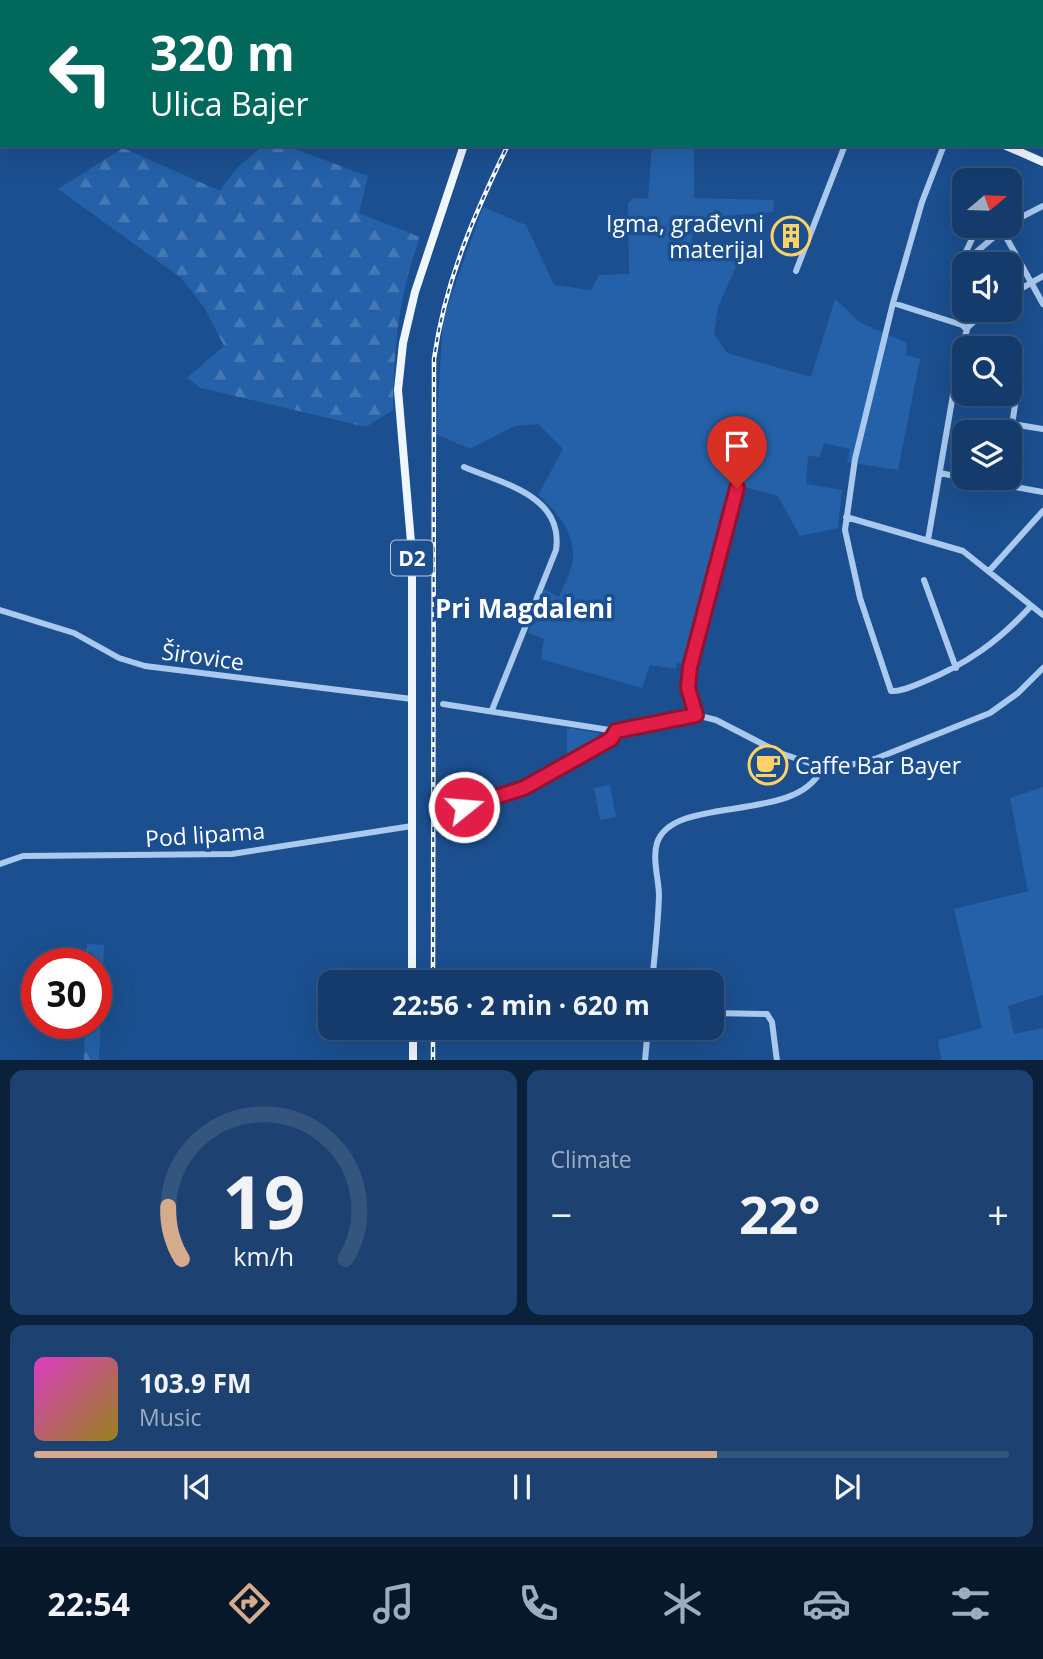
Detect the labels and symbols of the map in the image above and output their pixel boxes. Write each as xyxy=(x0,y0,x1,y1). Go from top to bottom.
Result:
north arrow xyxy=(952,168,1022,238)
place label: Igma, građevni materijal xyxy=(606,207,764,265)
building icon: Igma, građevni materijal xyxy=(770,215,812,257)
pin xyxy=(707,416,767,488)
road number: D2 xyxy=(391,540,433,576)
district label: Pri Magdaleni xyxy=(435,590,613,626)
street label: Širovice xyxy=(160,634,246,678)
cafe icon: Caffe Bar Bayer xyxy=(747,744,789,786)
place label: Caffe Bar Bayer xyxy=(795,749,962,781)
position arrow xyxy=(427,770,501,844)
street label: Pod lipama xyxy=(144,814,266,854)
speed limit sign: 30 xyxy=(21,948,112,1039)

